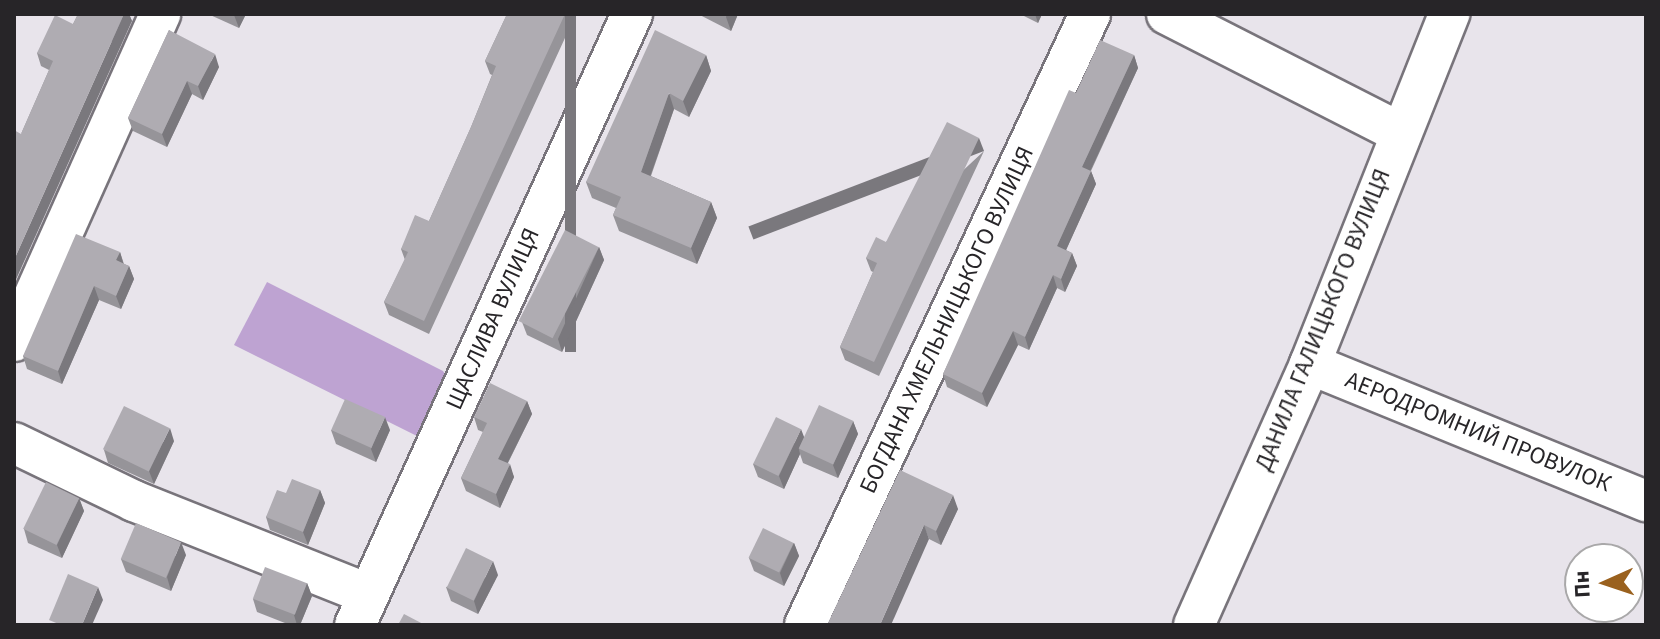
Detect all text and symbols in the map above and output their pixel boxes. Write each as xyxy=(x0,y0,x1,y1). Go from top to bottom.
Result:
street label: БОГДАНА ХМЕЛЬНИЦЬКОГО ВУЛИЦЯ xyxy=(854,142,1040,498)
street label: ДАНИЛА ГАЛИЦЬКОГО ВУЛИЦЯ xyxy=(1249,165,1397,475)
street label: ЩАСЛИВА ВУЛИЦЯ xyxy=(440,224,546,414)
street label: АЕРОДРОМНИЙ ПРОВУЛОК xyxy=(1341,366,1615,498)
north arrow xyxy=(1564,543,1644,623)
text: Пн xyxy=(1565,570,1599,599)

